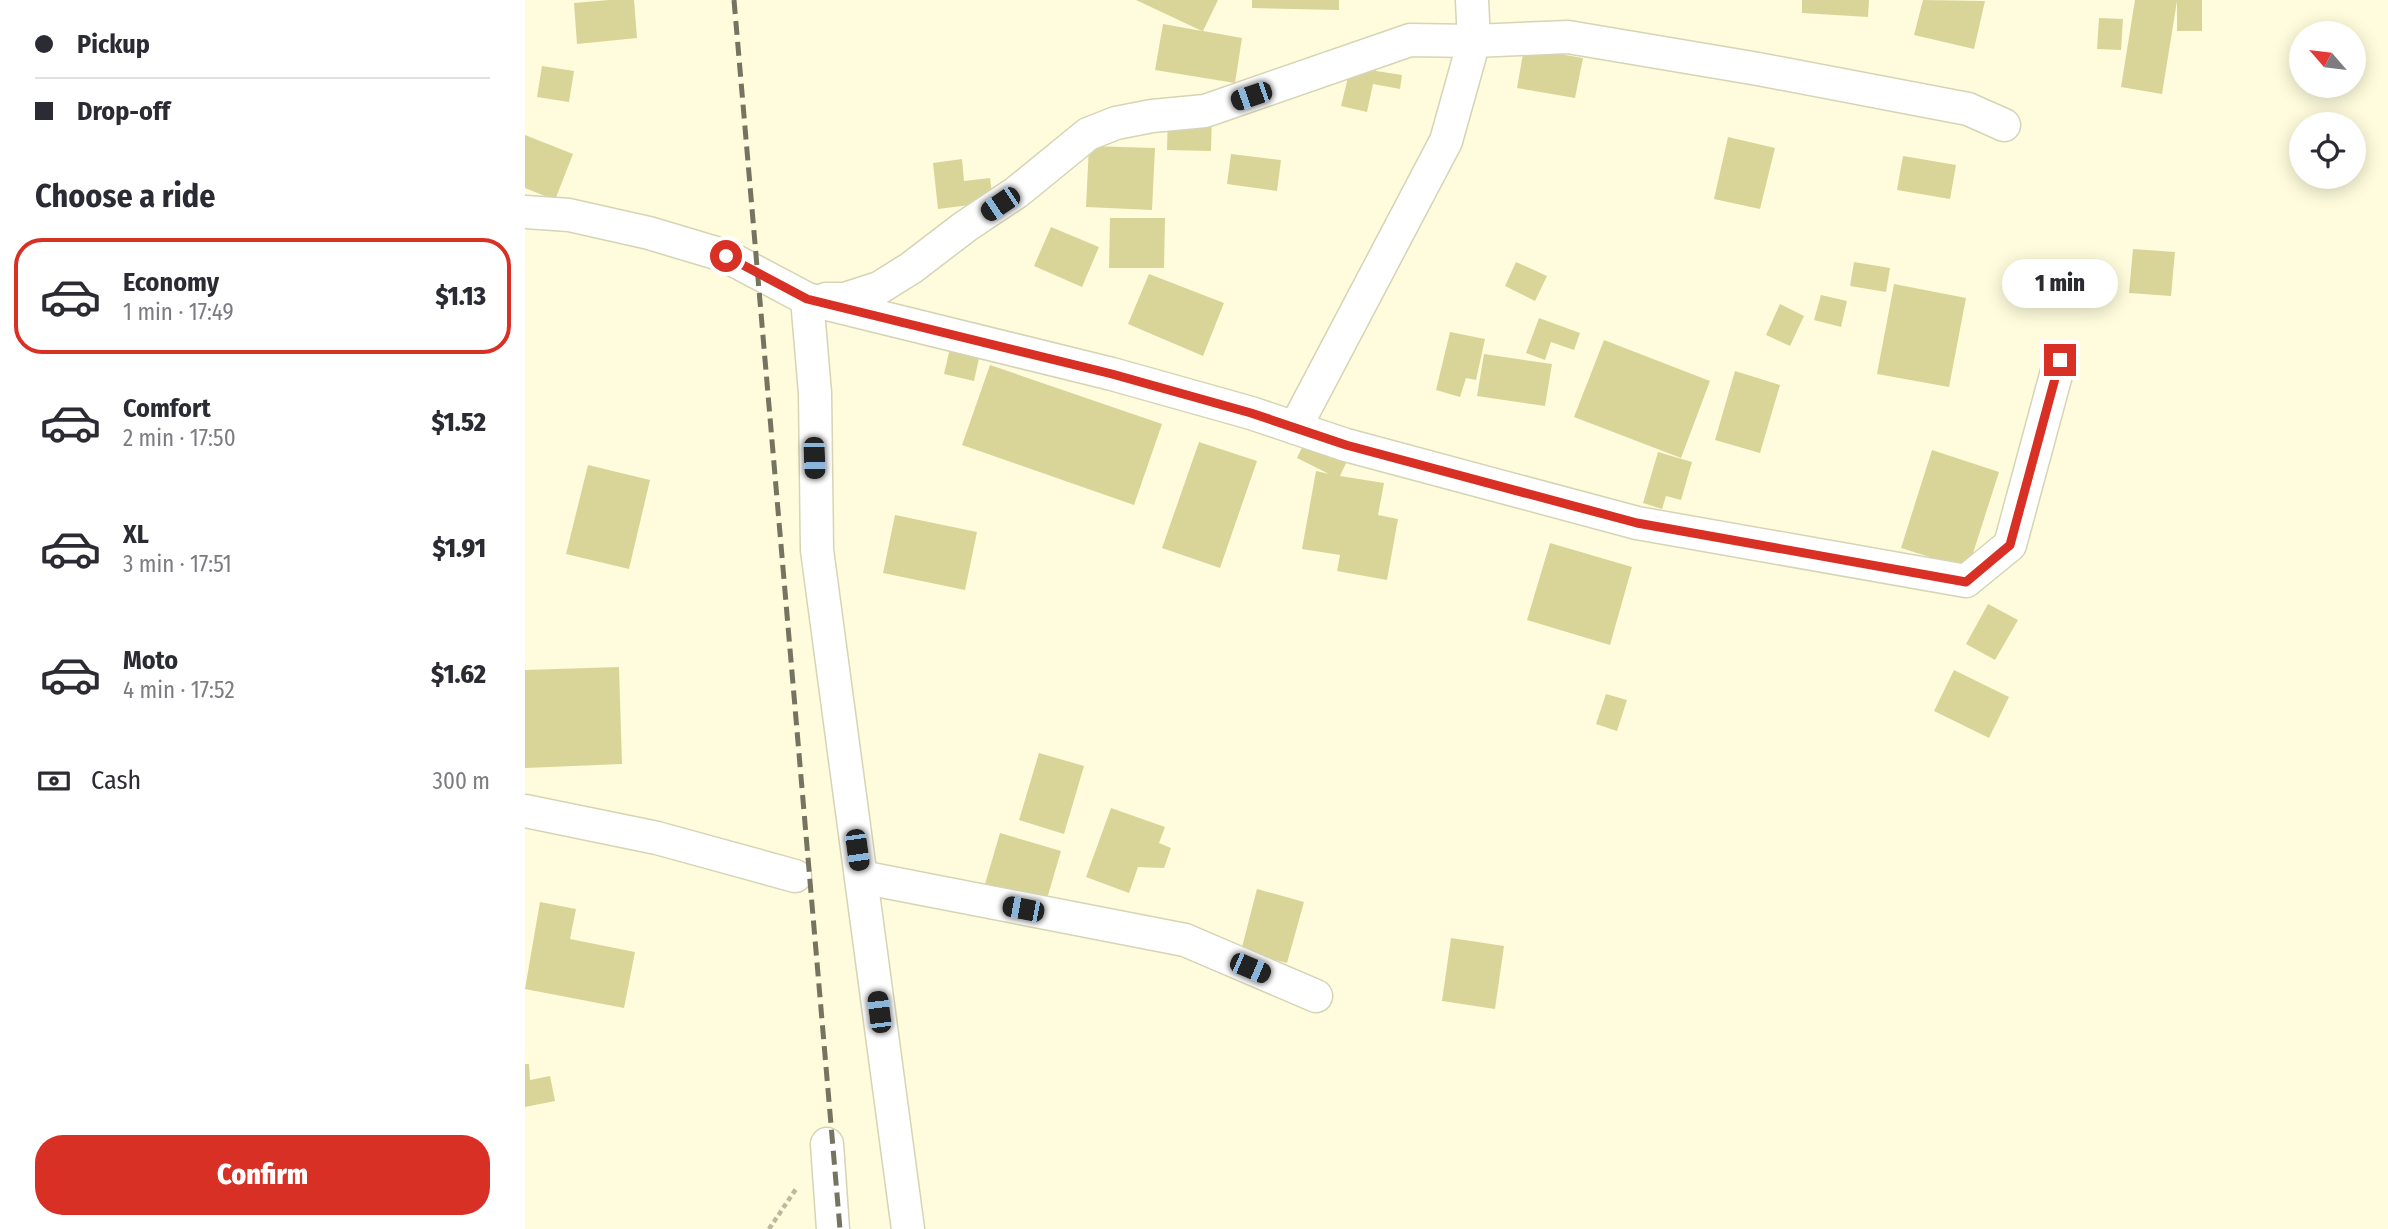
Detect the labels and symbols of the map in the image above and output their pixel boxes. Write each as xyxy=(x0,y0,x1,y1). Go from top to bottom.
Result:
north arrow xyxy=(2289,21,2366,98)
car xyxy=(1228,79,1275,113)
car xyxy=(977,184,1024,224)
route start xyxy=(710,240,742,272)
callout: 1 min xyxy=(2002,258,2118,308)
route end xyxy=(2044,344,2076,376)
car xyxy=(803,437,826,479)
car xyxy=(844,828,871,872)
car xyxy=(1001,895,1046,923)
car xyxy=(1227,950,1274,986)
car xyxy=(867,990,892,1034)

